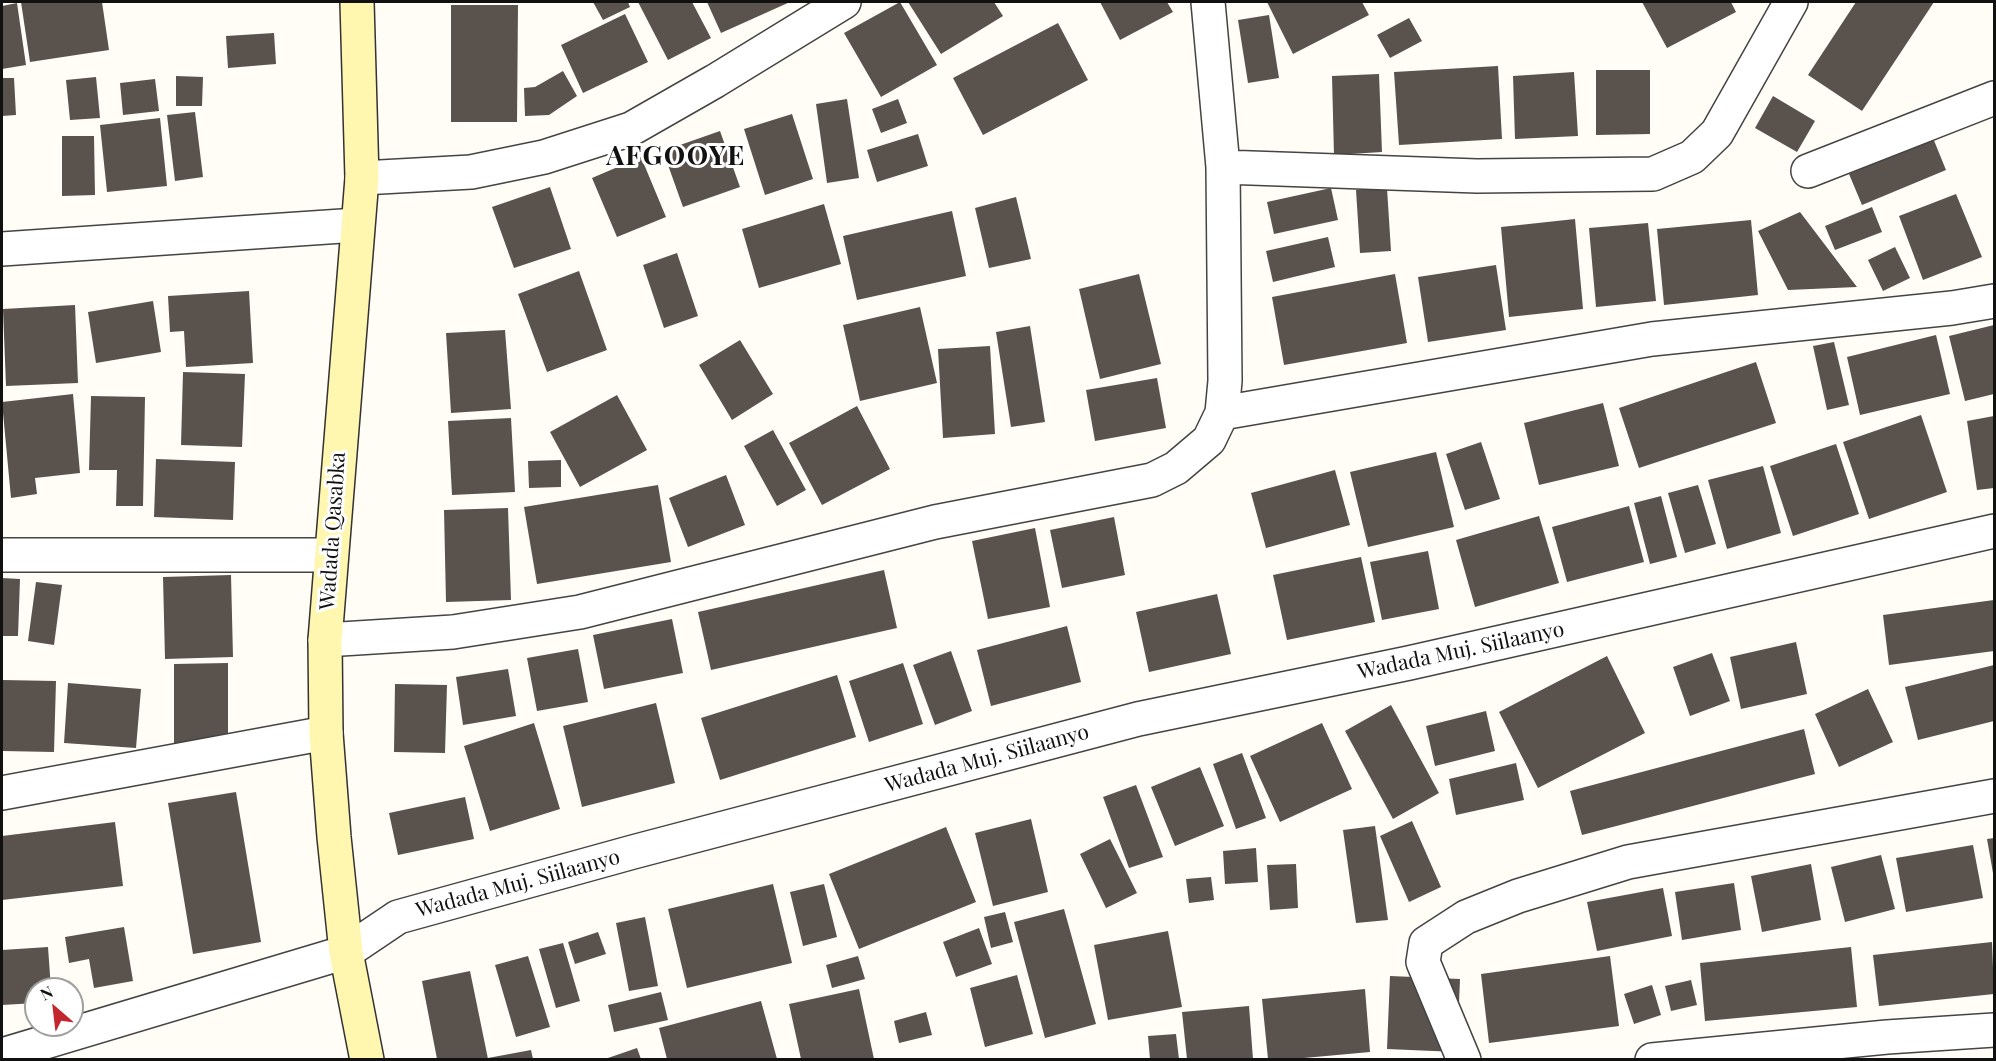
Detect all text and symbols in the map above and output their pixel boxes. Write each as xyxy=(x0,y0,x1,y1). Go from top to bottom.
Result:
district label: AFGOOYE xyxy=(606,141,746,173)
street label: Wadada Qasabka xyxy=(315,451,351,611)
street label: Wadada Muj. Siilaanyo xyxy=(1356,617,1566,685)
street label: Wadada Muj. Siilaanyo xyxy=(882,720,1092,798)
street label: Wadada Muj. Siilaanyo xyxy=(413,845,623,923)
north arrow xyxy=(24,977,84,1037)
text: N xyxy=(36,980,56,1004)

